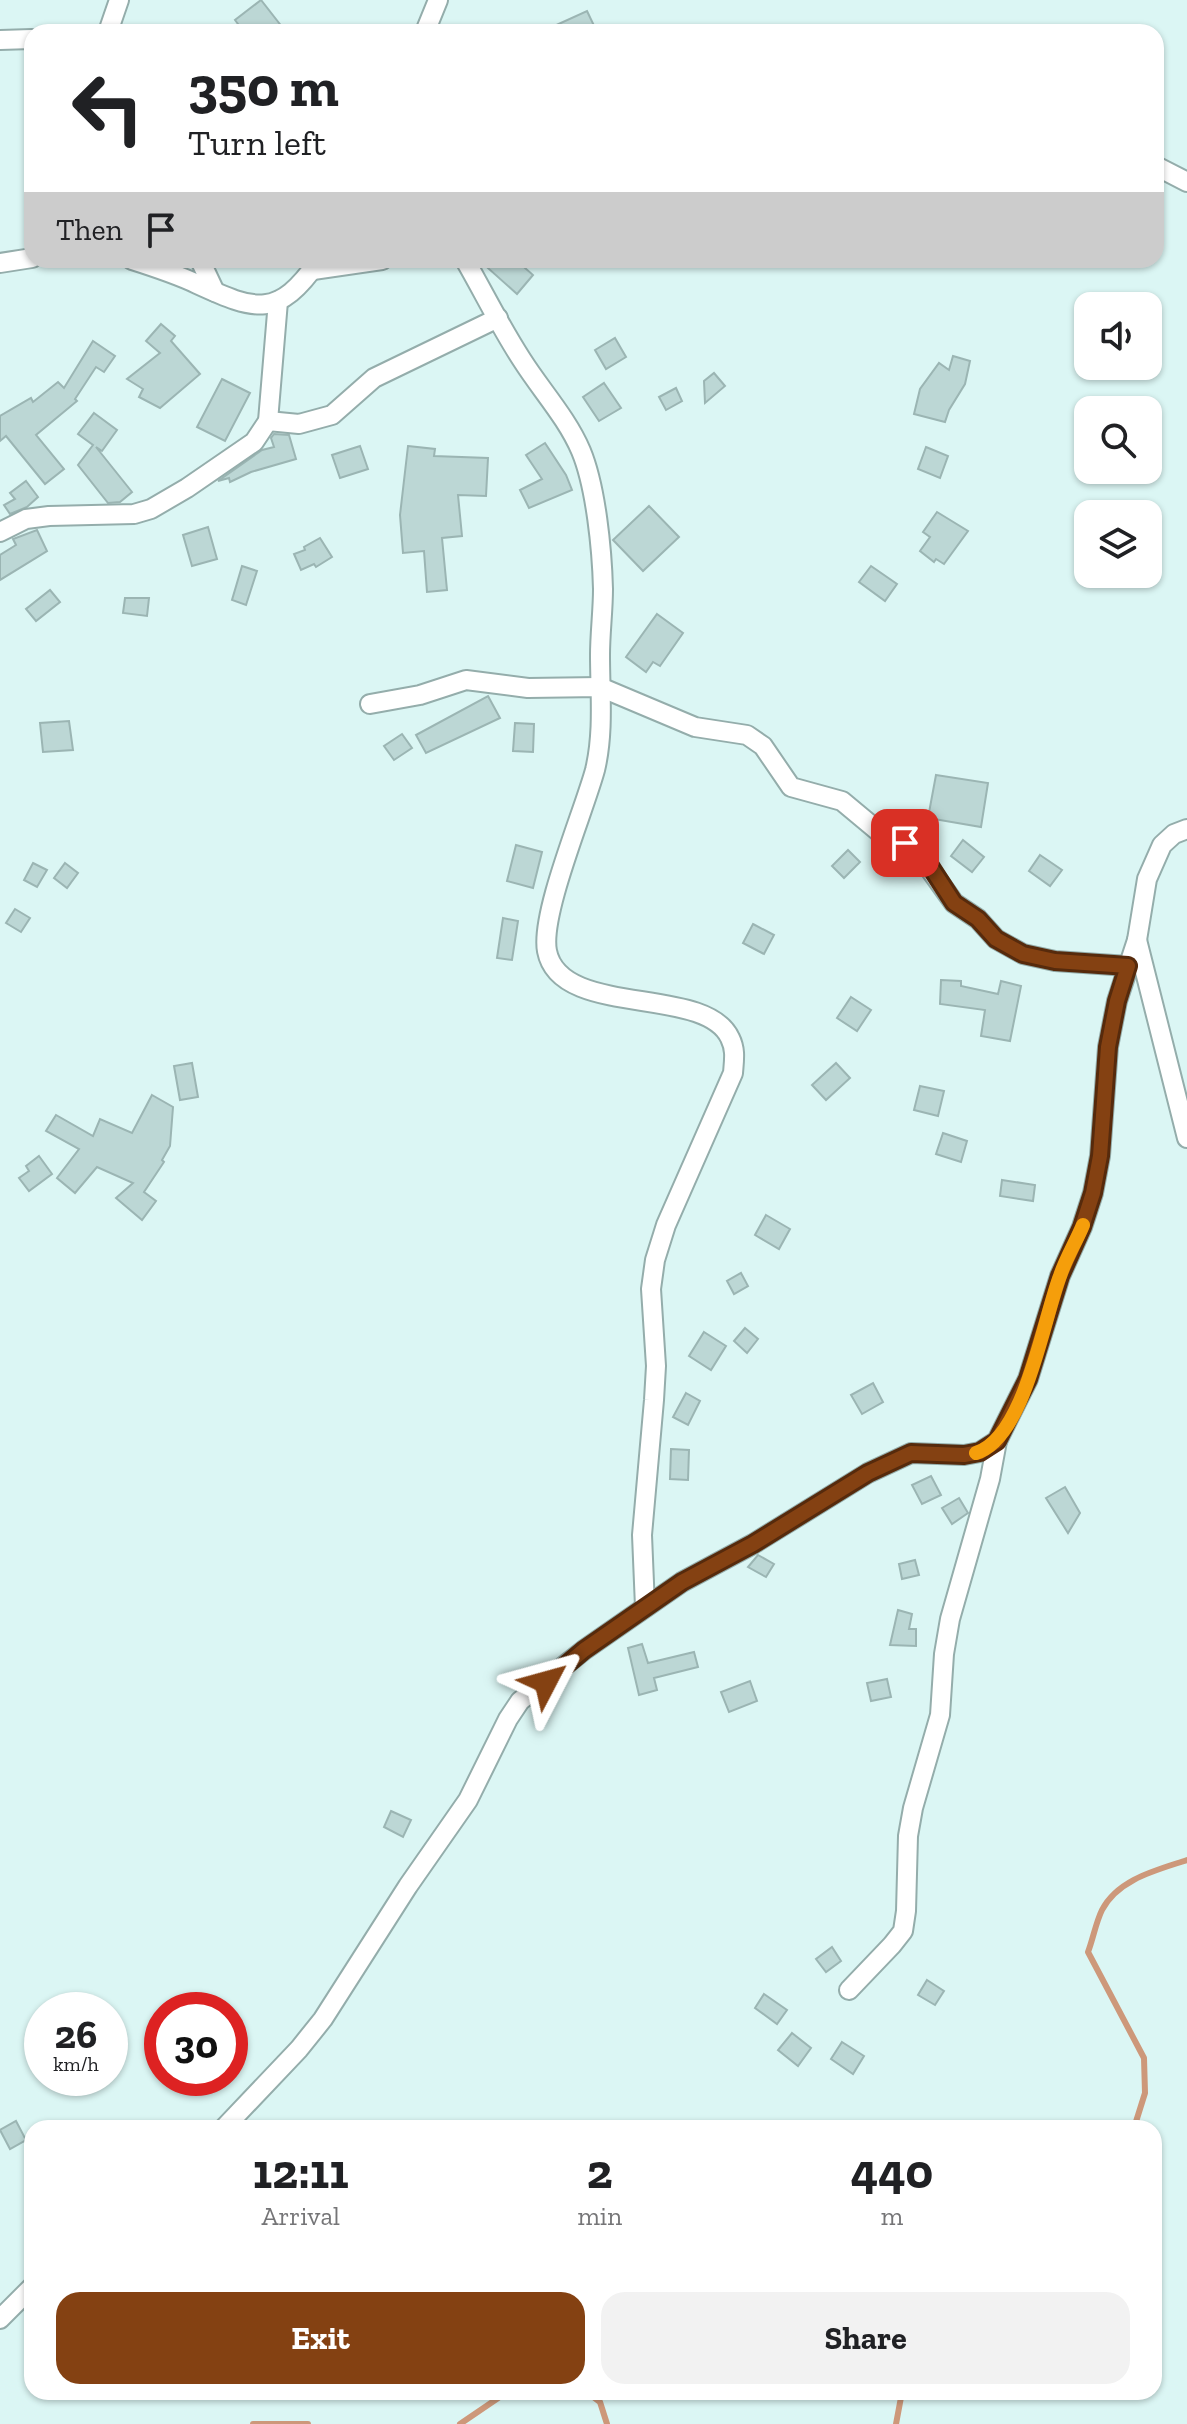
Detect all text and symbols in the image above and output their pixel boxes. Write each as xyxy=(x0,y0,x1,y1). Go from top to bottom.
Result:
text: 350 m xyxy=(188,53,339,120)
icon: left xyxy=(56,56,160,160)
text: Turn left xyxy=(188,121,326,164)
icon: arrive xyxy=(139,208,183,252)
text: Then xyxy=(56,212,123,248)
map controls xyxy=(1074,292,1162,588)
button: sound xyxy=(1074,292,1162,380)
button: search xyxy=(1074,396,1162,484)
button: layers xyxy=(1074,500,1162,588)
pin xyxy=(871,809,939,877)
icon: arrive xyxy=(883,821,927,865)
position arrow xyxy=(504,1640,588,1724)
speed limit sign: 30 xyxy=(144,1992,248,2096)
text: 26 xyxy=(55,2010,97,2058)
text: km/h xyxy=(53,2052,99,2076)
text: 12:11 xyxy=(253,2143,349,2200)
text: 2 xyxy=(587,2143,613,2200)
text: 440 xyxy=(851,2143,933,2200)
text: Arrival xyxy=(262,2200,340,2232)
text: min xyxy=(577,2200,622,2232)
text: m xyxy=(881,2200,903,2232)
button: Exit xyxy=(56,2292,585,2384)
button: Share xyxy=(601,2292,1130,2384)

